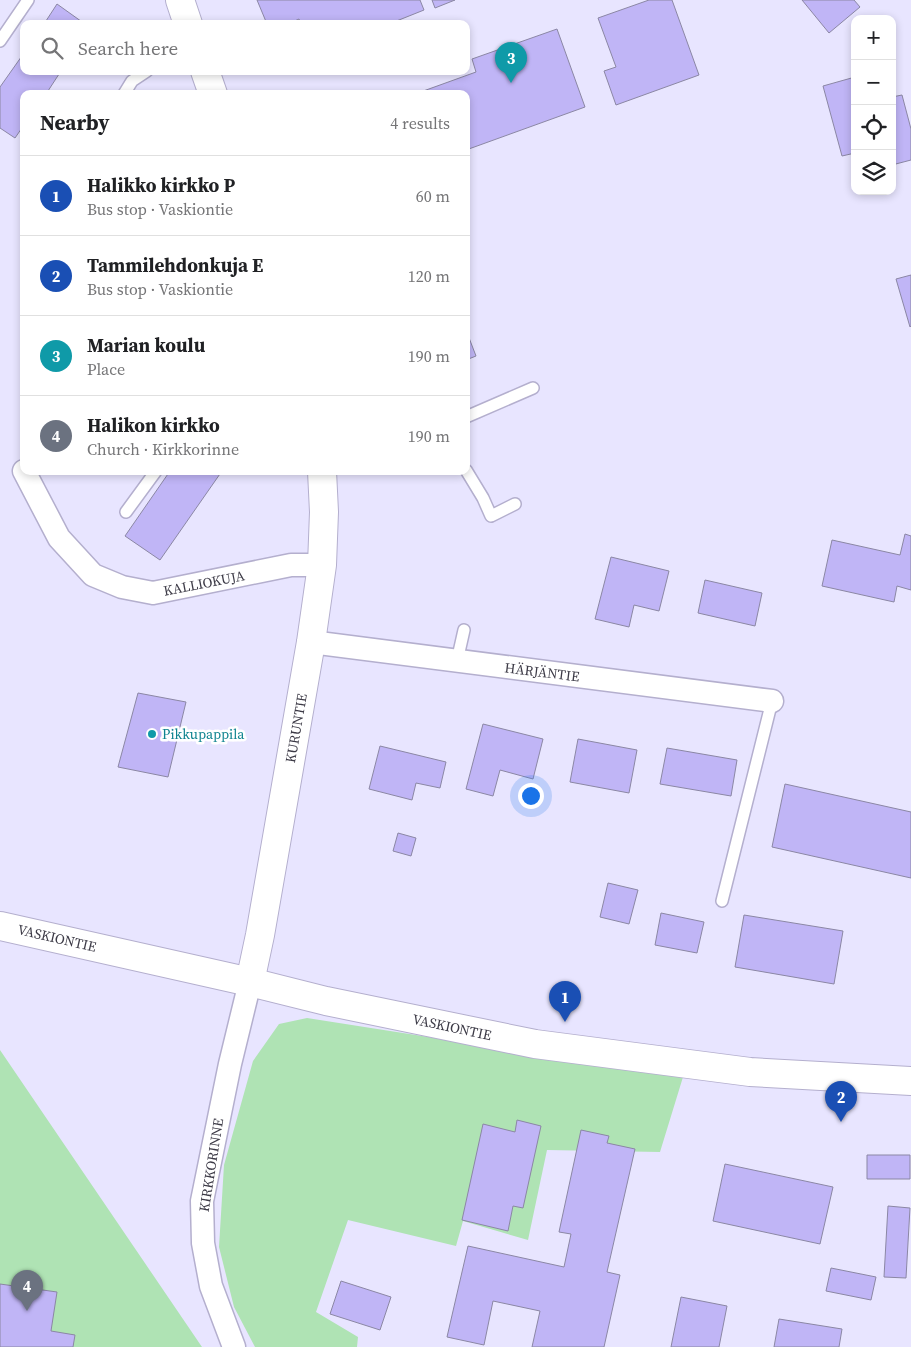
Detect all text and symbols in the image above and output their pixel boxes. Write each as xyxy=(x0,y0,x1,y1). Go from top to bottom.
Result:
map controls xyxy=(851,15,896,195)
button: + xyxy=(851,15,896,60)
search box xyxy=(20,20,470,75)
icon: search xyxy=(38,34,66,62)
text: Search here xyxy=(78,35,178,61)
pin: 3 xyxy=(495,42,527,83)
button: − xyxy=(851,60,896,105)
button: locate xyxy=(851,105,896,150)
text: Nearby xyxy=(40,108,110,137)
text: 4 results xyxy=(390,112,450,134)
button: layers xyxy=(851,150,896,195)
text: Halikko kirkko P xyxy=(87,172,235,198)
text: 1 xyxy=(52,185,60,207)
text: 60 m xyxy=(416,185,450,207)
text: Bus stop · Vaskiontie xyxy=(87,198,233,220)
text: Tammilehdonkuja E xyxy=(87,252,263,278)
text: 2 xyxy=(52,265,60,287)
text: 120 m xyxy=(408,265,450,287)
text: Bus stop · Vaskiontie xyxy=(87,278,233,300)
text: Marian koulu xyxy=(87,332,205,358)
text: 3 xyxy=(52,345,60,367)
text: 190 m xyxy=(408,345,450,367)
text: Place xyxy=(87,358,125,380)
text: Halikon kirkko xyxy=(87,412,220,438)
text: 4 xyxy=(52,425,60,447)
text: 190 m xyxy=(408,425,450,447)
text: Church · Kirkkorinne xyxy=(87,438,239,460)
street label: KALLIOKUJA xyxy=(162,565,247,601)
street label: HÄRJÄNTIE xyxy=(503,657,581,687)
street label: KURUNTIE xyxy=(280,692,312,764)
place label: Pikkupappila xyxy=(162,724,245,744)
marker: Pikkupappila xyxy=(146,728,158,740)
your location xyxy=(518,783,544,809)
street label: VASKIONTIE xyxy=(16,919,98,957)
pin: 1 xyxy=(549,981,581,1022)
street label: VASKIONTIE xyxy=(411,1009,493,1045)
pin: 2 xyxy=(825,1081,857,1122)
street label: KIRKKORINNE xyxy=(194,1117,228,1213)
pin: 4 xyxy=(11,1270,43,1311)

